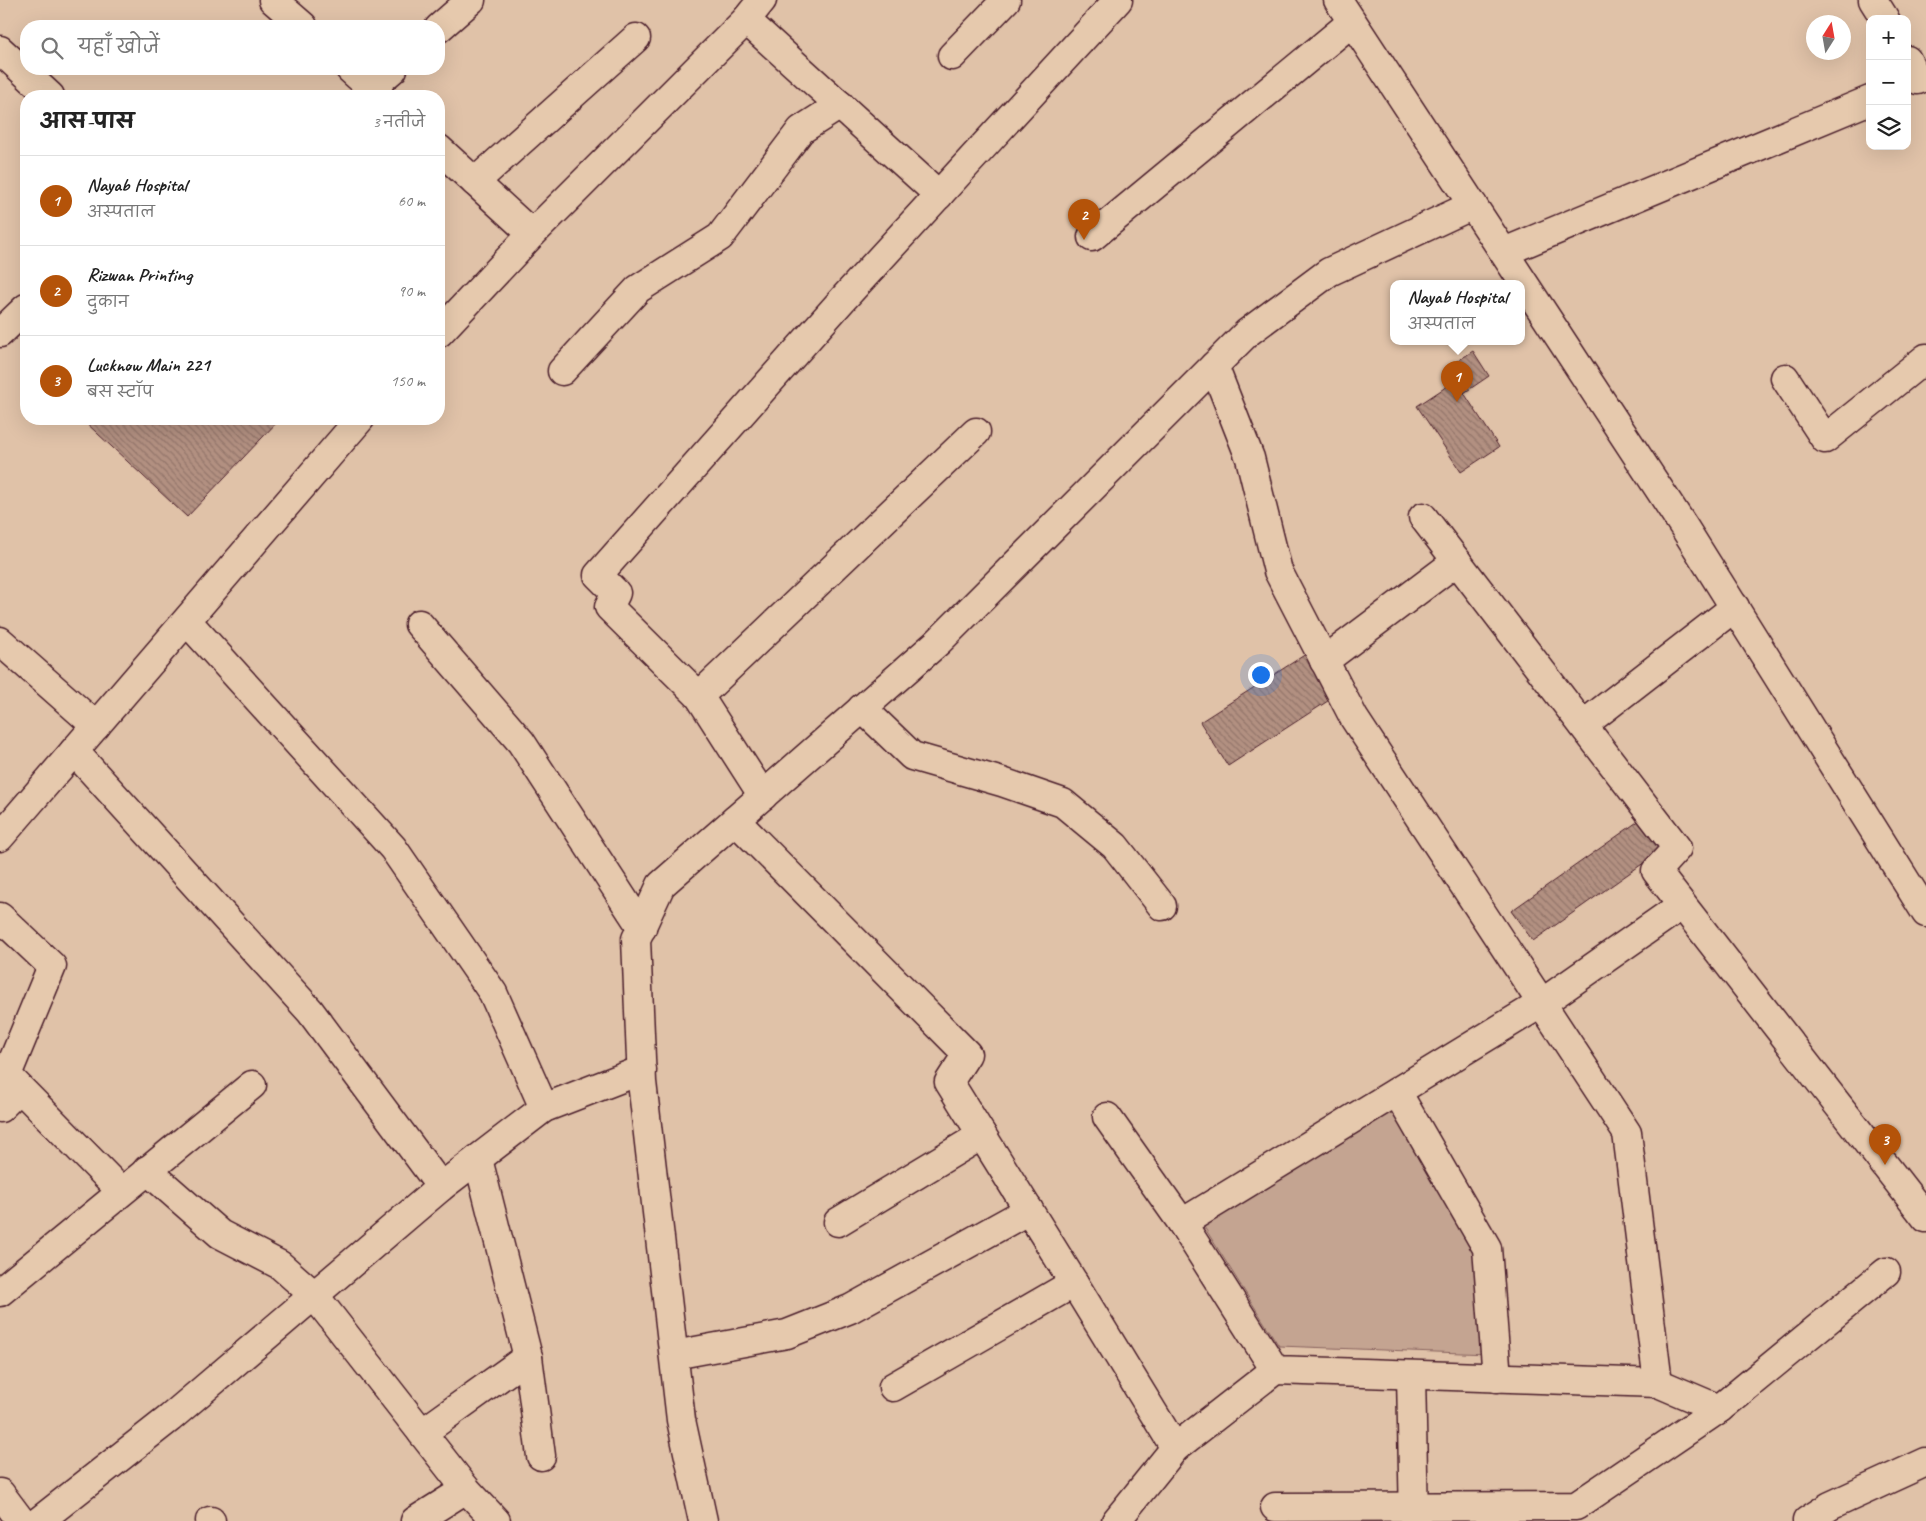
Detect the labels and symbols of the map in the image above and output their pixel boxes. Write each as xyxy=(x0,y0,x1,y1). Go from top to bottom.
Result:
north arrow xyxy=(1806,15,1851,60)
pin: 2 xyxy=(1068,199,1100,240)
pin: 1 xyxy=(1441,361,1473,402)
your location xyxy=(1248,662,1274,688)
pin: 3 xyxy=(1869,1124,1901,1165)

